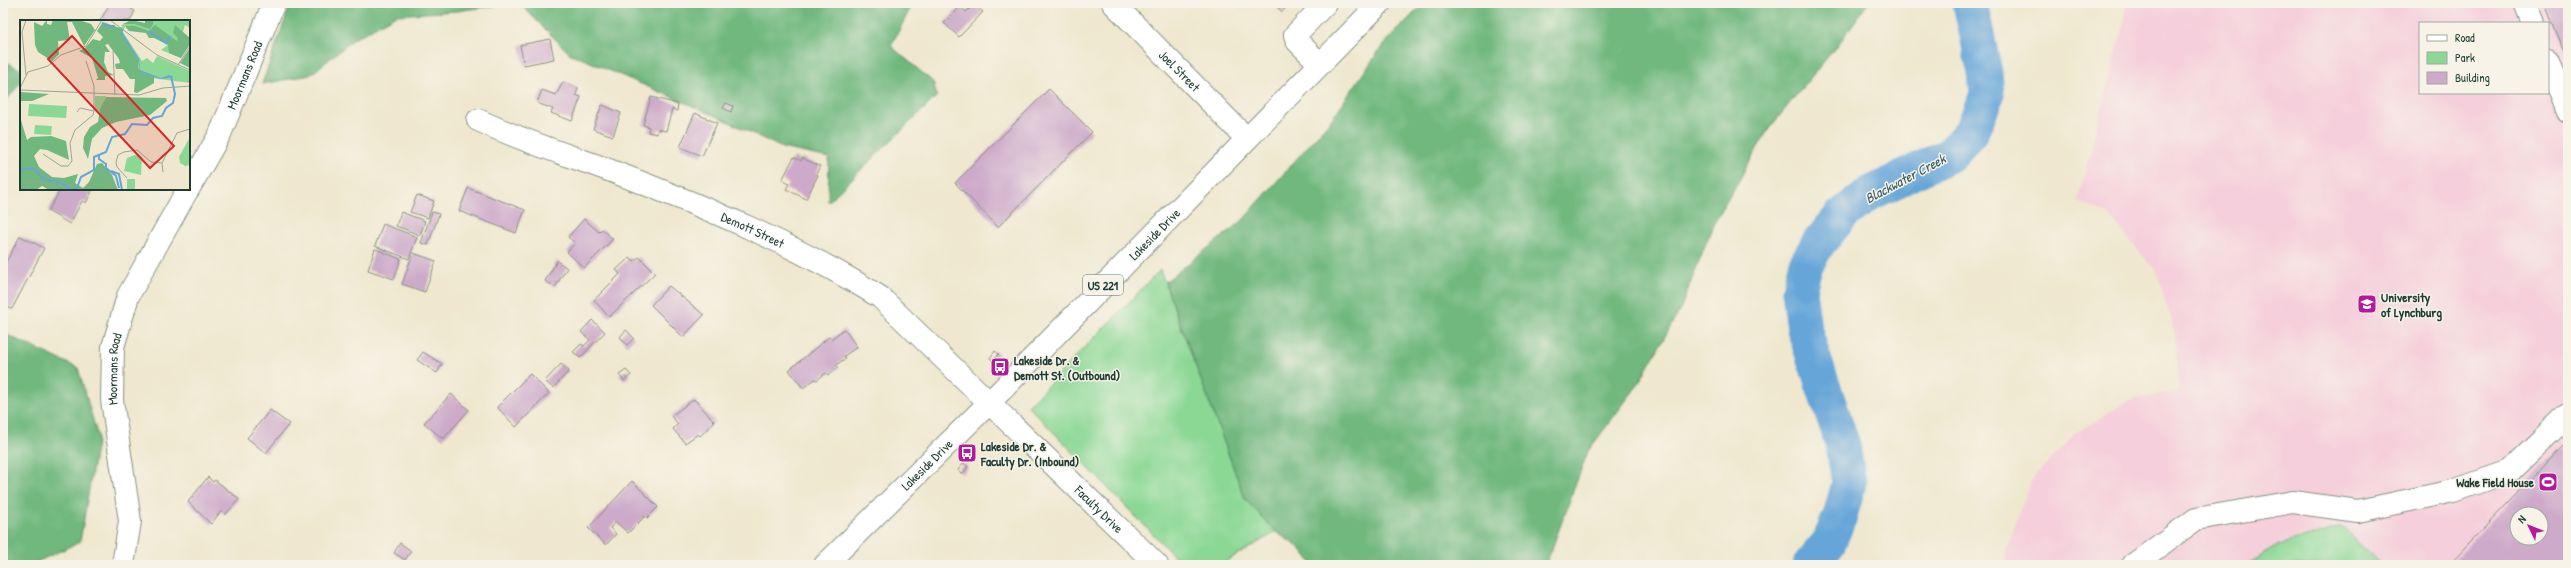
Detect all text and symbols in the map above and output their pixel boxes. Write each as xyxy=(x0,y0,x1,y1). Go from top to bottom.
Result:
inset map xyxy=(20,20,190,190)
legend xyxy=(2419,22,2549,94)
text: Road xyxy=(2455,29,2475,46)
street label: Moormans Road xyxy=(222,38,266,112)
street label: Joel Street xyxy=(1155,46,1205,96)
text: Park xyxy=(2455,49,2475,66)
text: Building xyxy=(2455,69,2490,86)
water label: Blackwater Creek xyxy=(1861,148,1950,207)
street label: Lakeside Drive xyxy=(1125,204,1184,264)
street label: Demott Street xyxy=(718,207,788,252)
road number: US 221 xyxy=(1083,275,1123,295)
place label: University of Lynchburg xyxy=(2381,288,2442,322)
school or university icon: University of Lynchburg xyxy=(2356,293,2378,315)
street label: Moormans Road xyxy=(103,331,126,406)
place label: Lakeside Dr. & Demott St. (Outbound) xyxy=(1014,351,1121,384)
bus stop icon: Lakeside Dr. & Demott St. (Outbound) xyxy=(989,356,1011,378)
street label: Lakeside Drive xyxy=(897,435,957,494)
place label: Lakeside Dr. & Faculty Dr. (Inbound) xyxy=(980,437,1080,471)
bus stop icon: Lakeside Dr. & Faculty Dr. (Inbound) xyxy=(956,442,978,464)
sports icon: Wake Field House xyxy=(2537,471,2559,493)
place label: Wake Field House xyxy=(2456,473,2535,491)
street label: Faculty Drive xyxy=(1070,481,1127,537)
north arrow xyxy=(2509,506,2549,546)
text: N xyxy=(2515,512,2529,526)

